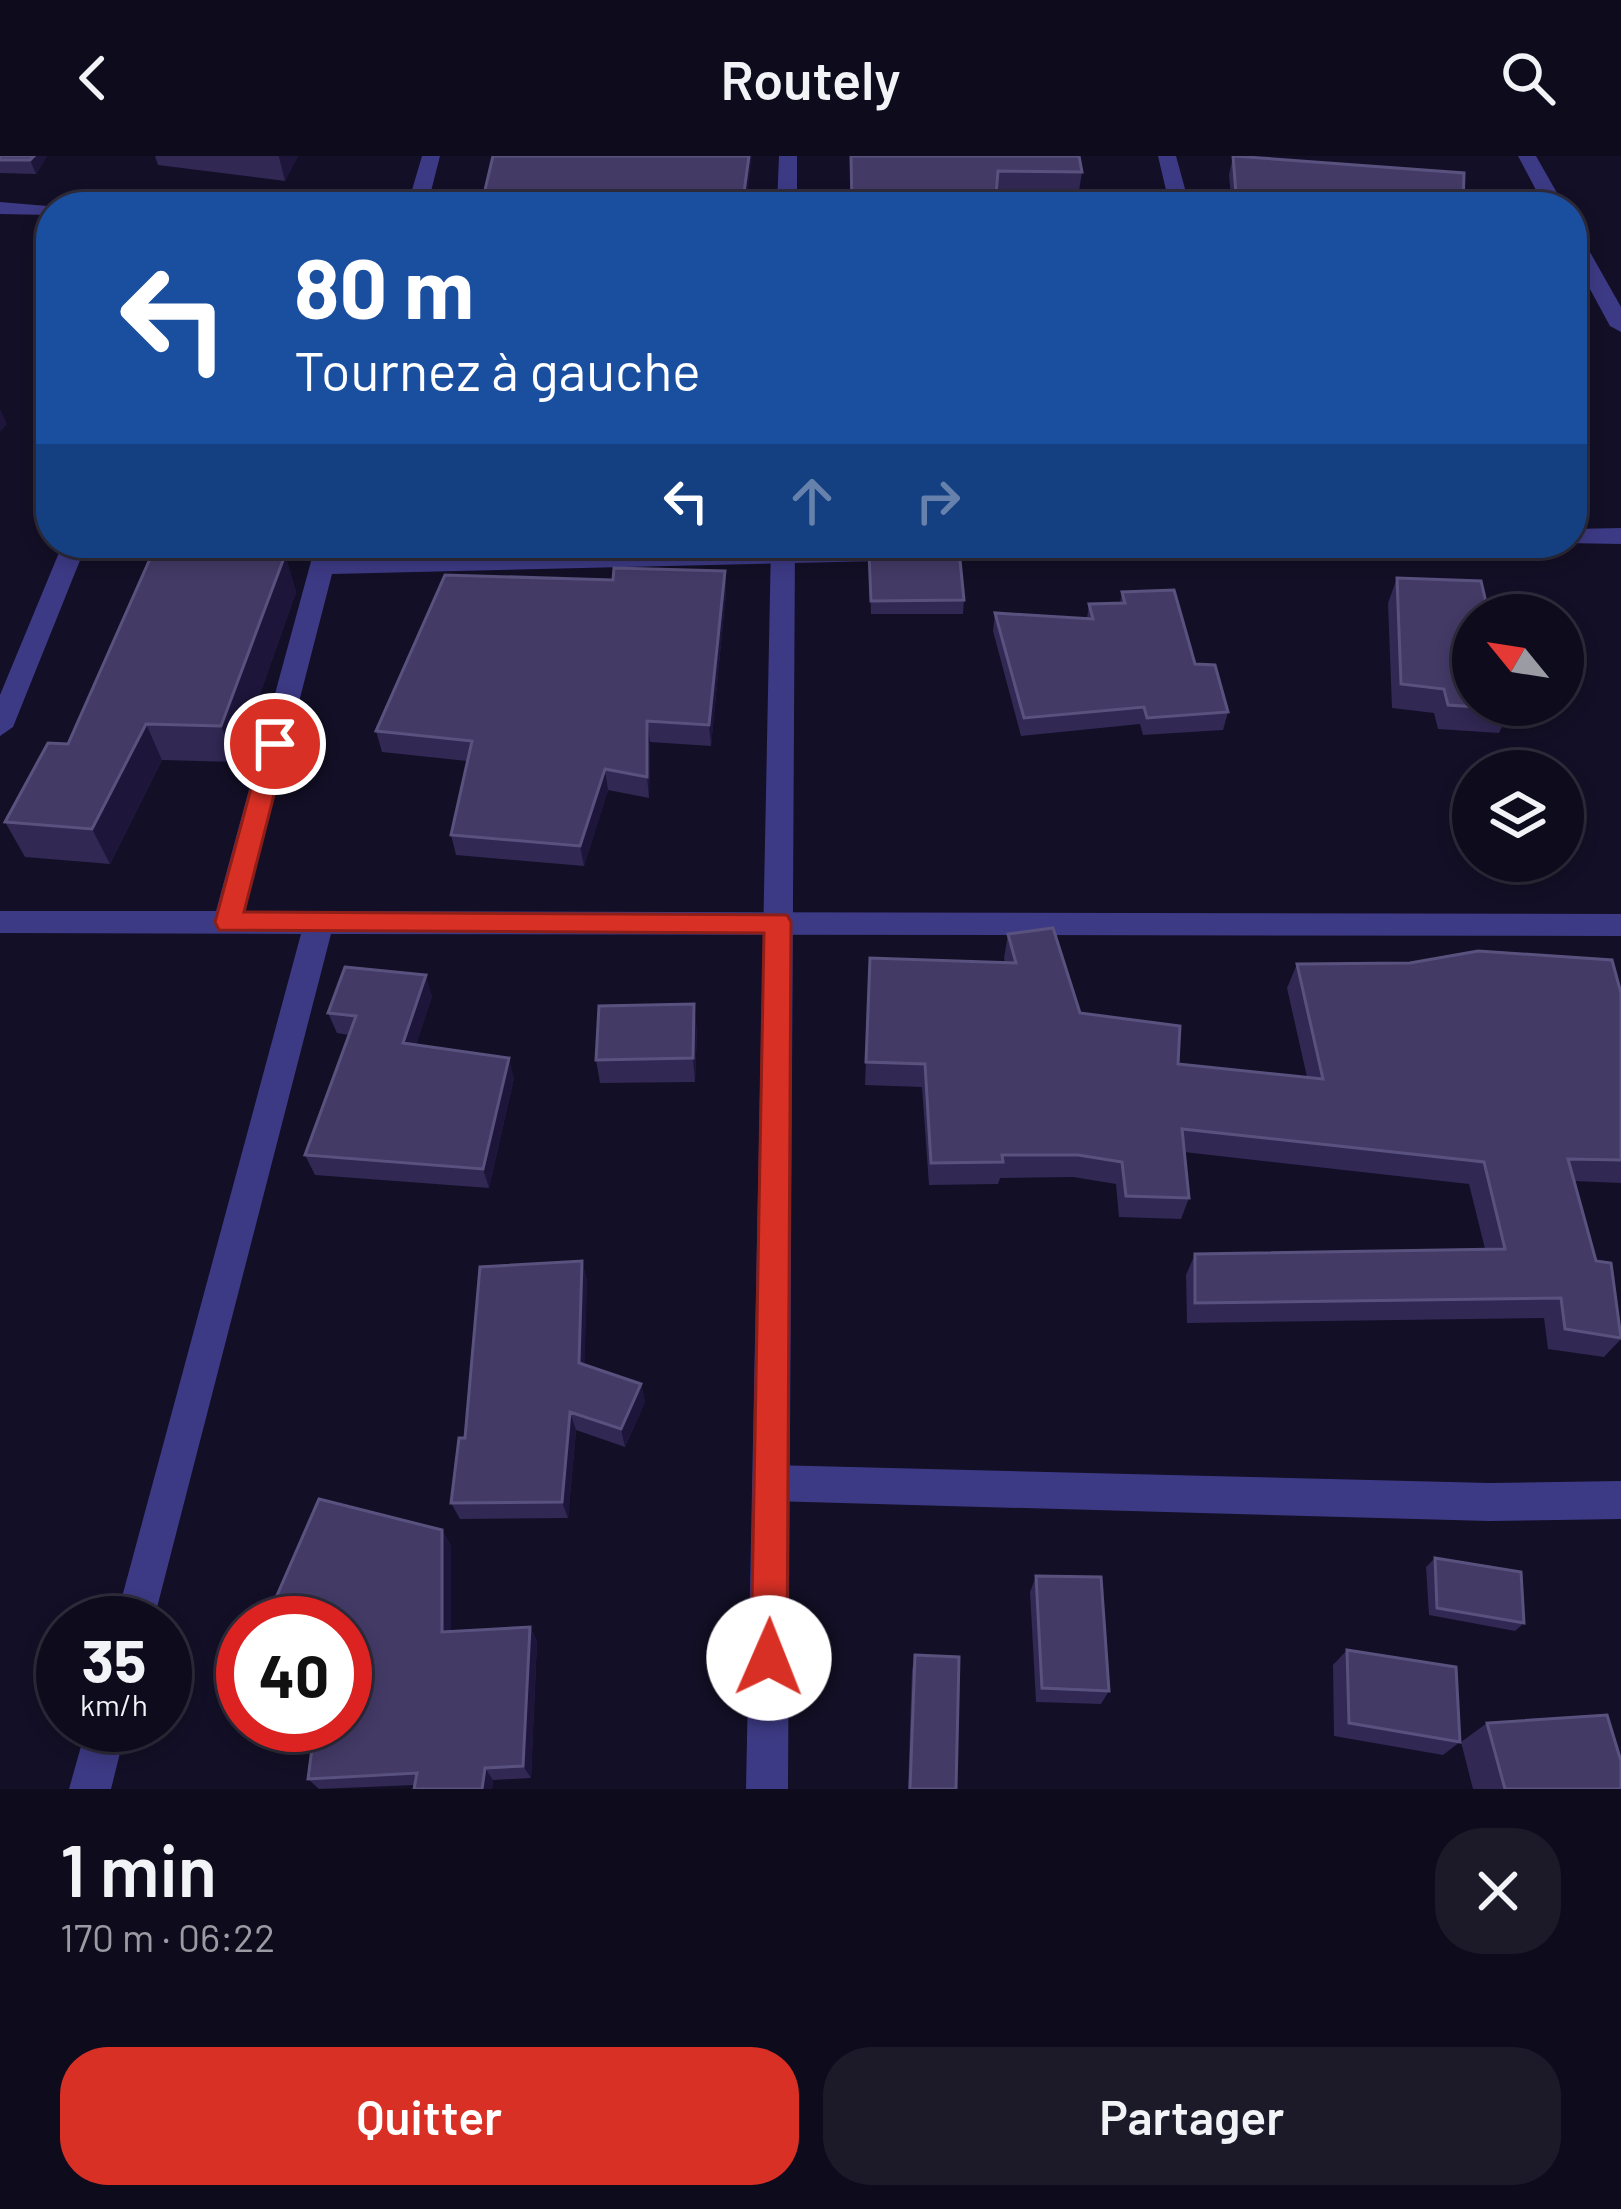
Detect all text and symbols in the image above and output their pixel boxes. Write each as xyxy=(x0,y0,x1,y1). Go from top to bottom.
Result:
icon: back xyxy=(60,45,126,111)
icon: search xyxy=(1495,45,1561,111)
text: Routely xyxy=(720,46,901,111)
text: 80 m xyxy=(294,235,474,336)
icon: left xyxy=(96,240,252,396)
text: Tournez à gauche xyxy=(294,337,701,402)
icon: left xyxy=(653,468,719,534)
icon: ahead xyxy=(779,468,845,534)
icon: right xyxy=(905,468,971,534)
north arrow xyxy=(1452,594,1584,726)
map controls xyxy=(1452,594,1584,882)
pin xyxy=(224,693,326,795)
icon: arrive xyxy=(242,711,308,777)
button: layers xyxy=(1452,750,1584,882)
position arrow xyxy=(706,1595,832,1721)
speed limit sign: 40 xyxy=(216,1596,372,1752)
text: 35 xyxy=(82,1623,146,1695)
text: km/h xyxy=(80,1686,148,1722)
text: 1 min xyxy=(60,1825,217,1911)
button: close xyxy=(1435,1828,1561,1954)
text: 170 m · 06:22 xyxy=(60,1913,275,1960)
button: Quitter xyxy=(60,2047,799,2185)
button: Partager xyxy=(823,2047,1561,2185)

